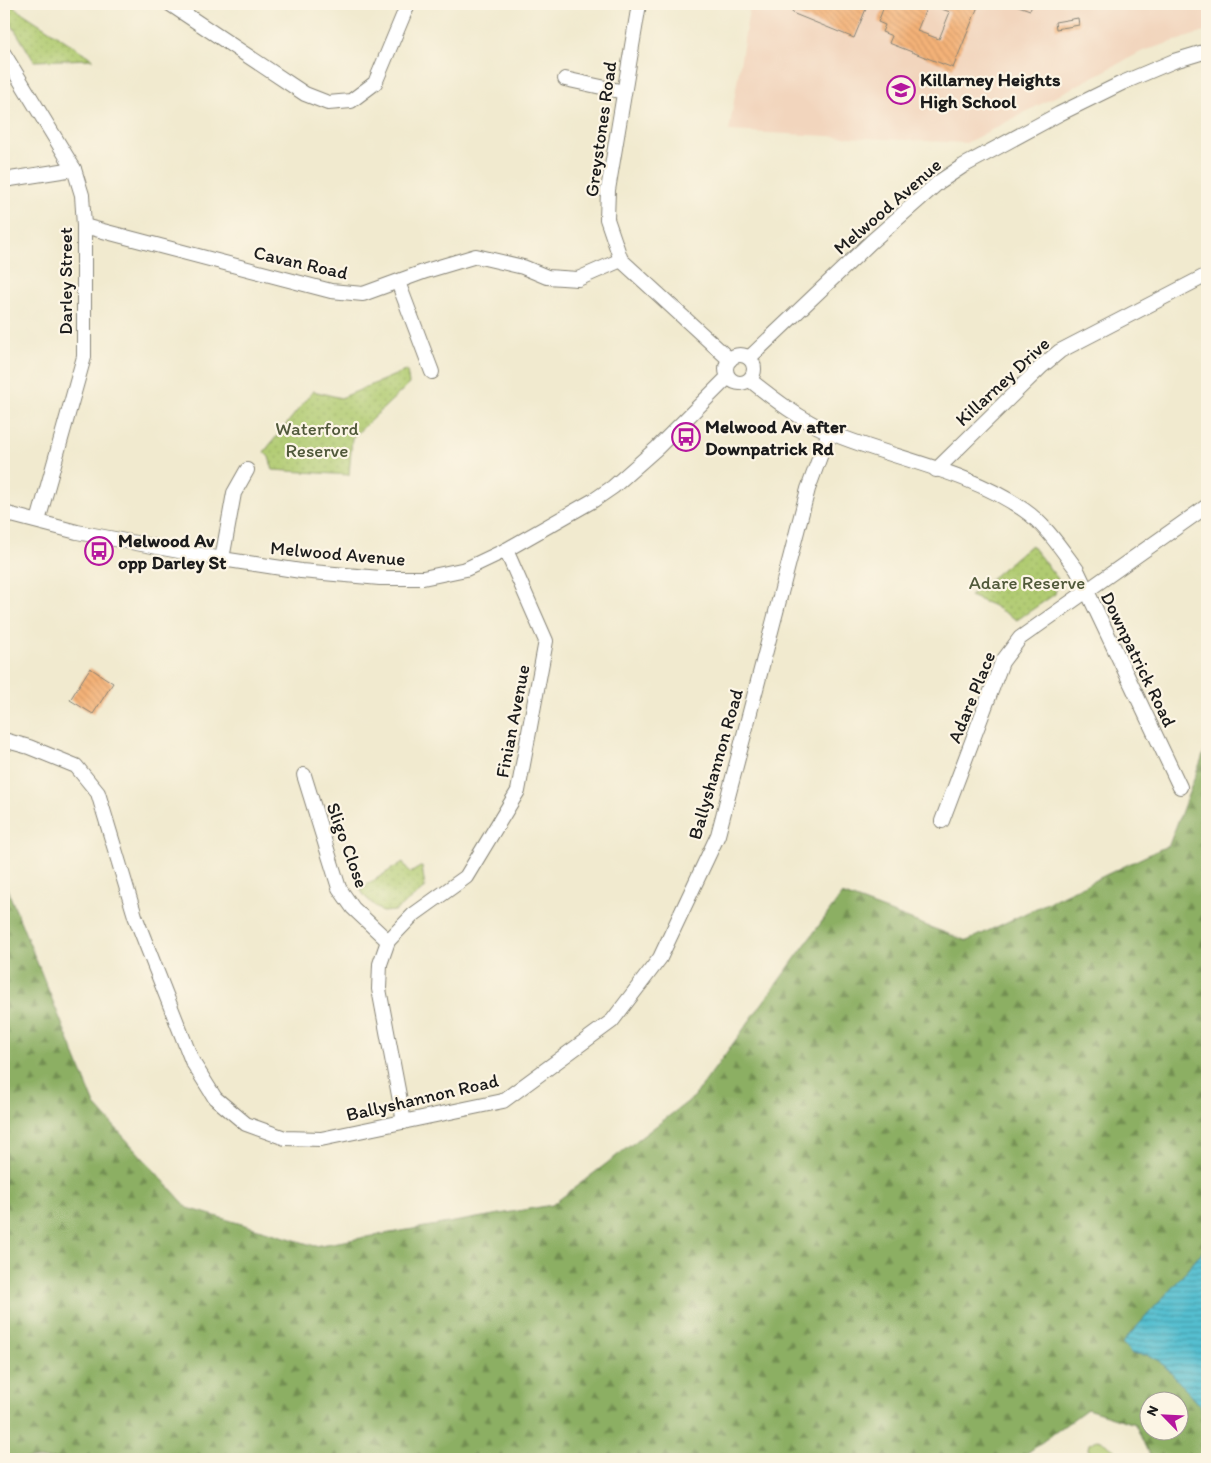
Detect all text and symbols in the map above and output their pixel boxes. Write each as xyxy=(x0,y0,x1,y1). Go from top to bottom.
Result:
street label: Greystones Road xyxy=(580,59,621,199)
place label: Killarney Heights High School xyxy=(920,68,1061,113)
school or university icon: Killarney Heights High School xyxy=(886,75,916,105)
street label: Melwood Avenue xyxy=(829,153,946,260)
street label: Darley Street xyxy=(54,227,77,335)
street label: Cavan Road xyxy=(251,240,351,285)
street label: Killarney Drive xyxy=(950,332,1054,431)
place label: Melwood Av after Downpatrick Rd xyxy=(705,415,847,460)
park label: Waterford Reserve xyxy=(275,417,359,462)
bus stop icon: Melwood Av after Downpatrick Rd xyxy=(671,422,701,452)
place label: Melwood Av opp Darley St xyxy=(118,529,226,574)
bus stop icon: Melwood Av opp Darley St xyxy=(84,536,114,566)
street label: Melwood Avenue xyxy=(269,536,407,571)
park label: Adare Reserve xyxy=(969,571,1085,594)
street label: Downpatrick Road xyxy=(1096,588,1181,731)
street label: Adare Place xyxy=(943,648,1000,746)
street label: Finian Avenue xyxy=(490,663,535,780)
street label: Ballyshannon Road xyxy=(683,685,748,842)
street label: Sligo Close xyxy=(321,799,374,891)
street label: Ballyshannon Road xyxy=(344,1069,501,1126)
north arrow xyxy=(1138,1390,1188,1440)
text: N xyxy=(1143,1403,1162,1419)

